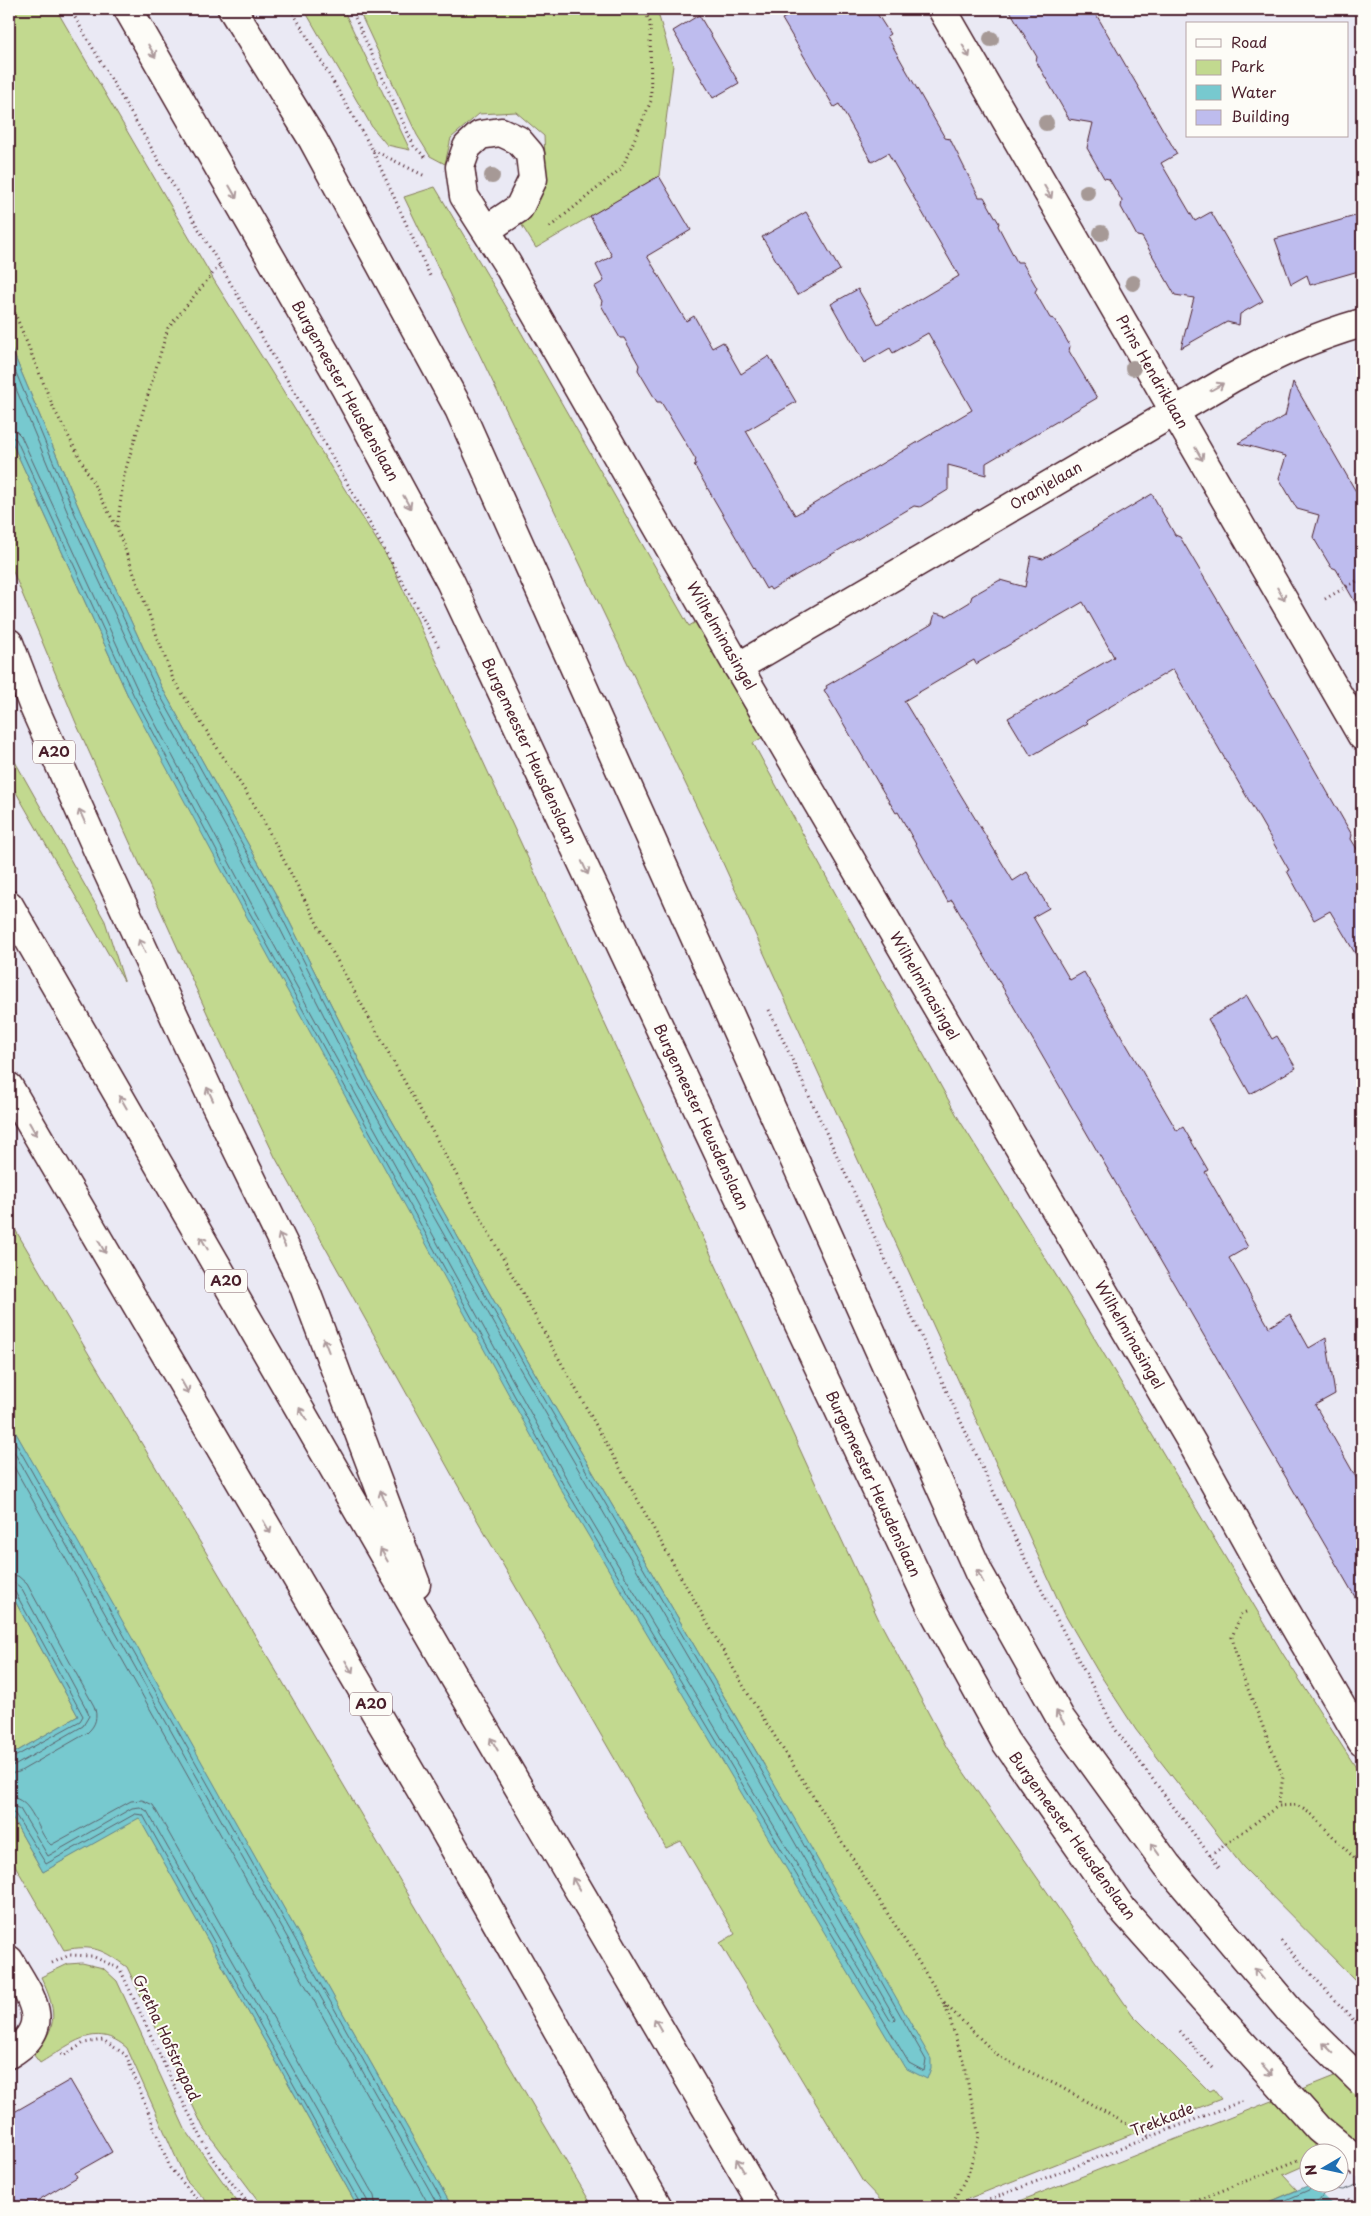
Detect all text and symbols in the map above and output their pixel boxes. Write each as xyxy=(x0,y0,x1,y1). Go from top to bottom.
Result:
legend xyxy=(1186,22,1348,138)
text: Road xyxy=(1231,30,1267,53)
one-way arrow xyxy=(148,43,158,58)
one-way arrow xyxy=(962,43,972,58)
text: Park xyxy=(1231,54,1265,77)
text: Water xyxy=(1231,80,1276,103)
text: Building xyxy=(1231,104,1290,127)
one-way arrow xyxy=(1043,184,1053,198)
one-way arrow xyxy=(228,185,238,200)
street label: Burgemeester Heusdenslaan xyxy=(287,296,406,485)
street label: Prins Hendriklaan xyxy=(1111,310,1195,432)
one-way arrow xyxy=(1209,381,1223,391)
one-way arrow xyxy=(1194,446,1204,461)
street label: Oranjelaan xyxy=(1005,455,1086,515)
one-way arrow xyxy=(402,494,412,508)
street label: Wilhelminasingel xyxy=(682,577,763,694)
one-way arrow xyxy=(1276,587,1286,601)
street label: Burgemeester Heusdenslaan xyxy=(477,653,584,847)
road number: A20 xyxy=(33,740,75,764)
one-way arrow xyxy=(77,809,86,824)
one-way arrow xyxy=(580,860,590,875)
street label: Wilhelminasingel xyxy=(885,927,966,1044)
one-way arrow xyxy=(137,939,146,954)
street label: Burgemeester Heusdenslaan xyxy=(649,1019,756,1213)
one-way arrow xyxy=(205,1087,215,1102)
one-way arrow xyxy=(117,1096,127,1110)
one-way arrow xyxy=(29,1121,39,1135)
one-way arrow xyxy=(276,1233,286,1248)
one-way arrow xyxy=(199,1236,208,1251)
one-way arrow xyxy=(98,1239,108,1254)
road number: A20 xyxy=(205,1270,247,1292)
street label: Wilhelminasingel xyxy=(1090,1276,1171,1393)
one-way arrow xyxy=(321,1338,330,1353)
one-way arrow xyxy=(180,1380,190,1394)
street label: Burgemeester Heusdenslaan xyxy=(821,1386,928,1580)
one-way arrow xyxy=(297,1407,307,1422)
one-way arrow xyxy=(378,1490,387,1505)
one-way arrow xyxy=(262,1520,272,1535)
one-way arrow xyxy=(379,1547,389,1562)
one-way arrow xyxy=(975,1568,985,1583)
one-way arrow xyxy=(345,1660,355,1674)
road number: A20 xyxy=(350,1692,392,1716)
one-way arrow xyxy=(1054,1711,1064,1725)
one-way arrow xyxy=(488,1738,498,1752)
street label: Burgemeester Heusdenslaan xyxy=(1004,1746,1142,1924)
one-way arrow xyxy=(1150,1842,1160,1856)
one-way arrow xyxy=(570,1878,580,1892)
one-way arrow xyxy=(1253,1968,1264,1981)
street label: Gretha Hofstrapad xyxy=(128,1970,207,2105)
one-way arrow xyxy=(652,2018,662,2032)
one-way arrow xyxy=(1321,2042,1334,2054)
one-way arrow xyxy=(1261,2064,1273,2077)
street label: Trekkade xyxy=(1126,2096,1196,2142)
north arrow xyxy=(1298,2144,1348,2194)
one-way arrow xyxy=(734,2159,744,2173)
text: N xyxy=(1299,2163,1322,2177)

